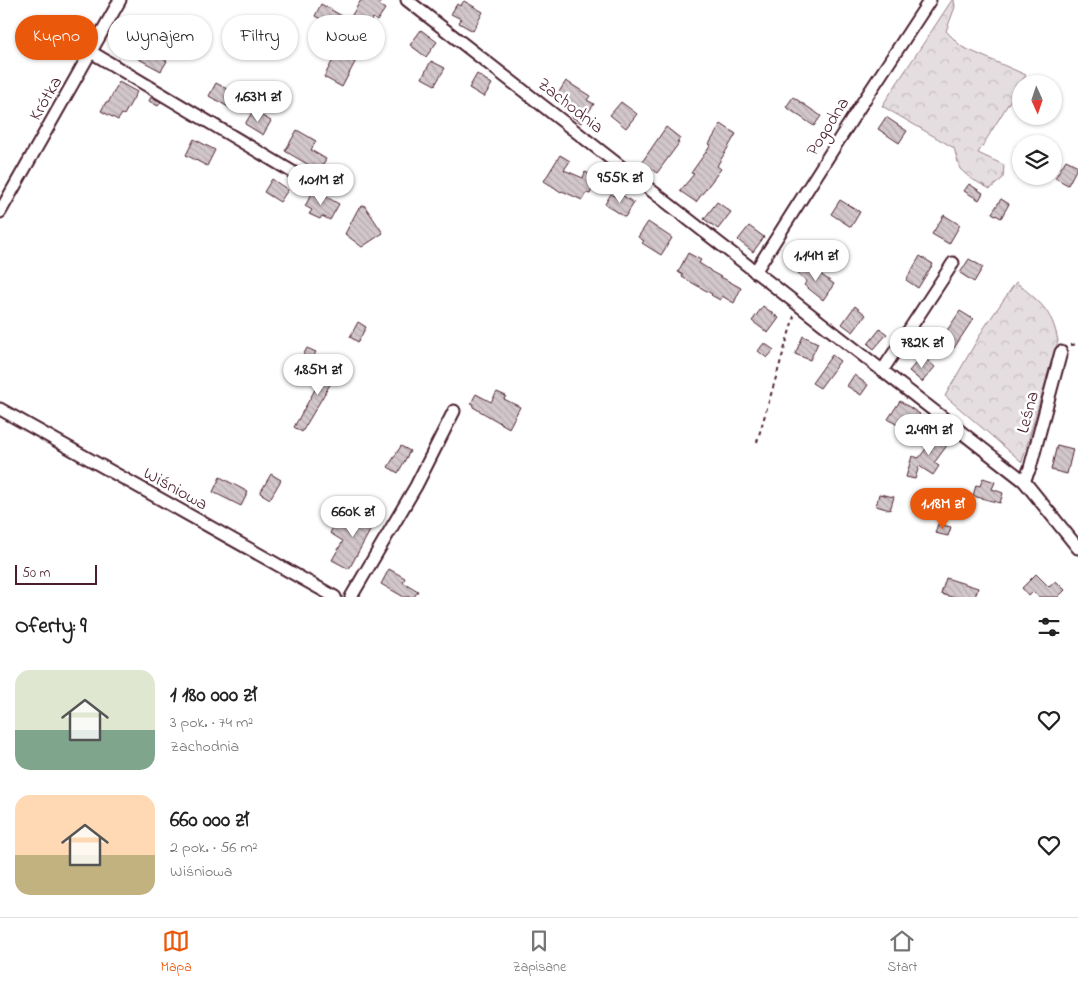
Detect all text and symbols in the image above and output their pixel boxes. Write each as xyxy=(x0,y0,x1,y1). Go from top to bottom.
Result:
chip: Kupno xyxy=(15,15,98,60)
chip: Wynajem xyxy=(108,15,212,60)
chip: Filtry xyxy=(222,15,298,60)
chip: Nowe xyxy=(308,15,385,60)
street label: Krótka xyxy=(24,72,70,126)
street label: Zachodnia xyxy=(531,72,608,141)
north arrow xyxy=(1012,75,1062,125)
map controls xyxy=(1012,75,1062,185)
pin: 1.63M zł xyxy=(206,80,310,123)
text: 1.63M zł xyxy=(235,85,281,109)
street label: Pogodna xyxy=(800,93,858,162)
button: layers xyxy=(1012,135,1062,185)
pin: 955K zł xyxy=(574,162,666,204)
pin: 1.01M zł xyxy=(269,164,373,206)
text: 955K zł xyxy=(597,166,643,190)
text: 1.01M zł xyxy=(299,168,343,192)
pin: 1.14M zł xyxy=(764,240,868,282)
text: 1.14M zł xyxy=(794,244,838,268)
pin: 782K zł xyxy=(876,326,968,369)
text: 782K zł xyxy=(901,331,943,355)
pin: 1.85M zł xyxy=(266,354,370,396)
text: 1.85M zł xyxy=(294,358,342,382)
street label: Leśna xyxy=(1011,389,1047,436)
pin: 2.49M zł xyxy=(877,414,981,456)
text: 2.49M zł xyxy=(906,418,952,442)
street label: Wiśniowa xyxy=(138,461,212,518)
pin: 1.18M zł xyxy=(891,488,995,530)
text: 1.18M zł xyxy=(921,492,965,516)
pin: 660K zł xyxy=(307,496,399,538)
text: 660K zł xyxy=(331,500,375,524)
scale bar xyxy=(15,562,98,585)
text: 50 m xyxy=(22,563,50,584)
text: Oferty: 9 xyxy=(15,612,87,642)
icon: filters xyxy=(1035,613,1063,641)
text: 1 180 000 zł xyxy=(170,681,257,711)
icon: home xyxy=(55,690,115,750)
icon: heart xyxy=(1035,706,1063,734)
text: 3 pok. · 74 m² xyxy=(170,711,253,735)
text: Zachodnia xyxy=(170,735,239,759)
text: 660 000 zł xyxy=(170,806,249,836)
icon: home xyxy=(55,815,115,875)
icon: heart xyxy=(1035,831,1063,859)
text: 2 pok. · 56 m² xyxy=(170,836,258,860)
text: Wiśniowa xyxy=(170,860,232,884)
tab: Mapa xyxy=(160,927,192,978)
tab: Zapisane xyxy=(513,927,566,978)
tab: Start xyxy=(887,927,918,978)

